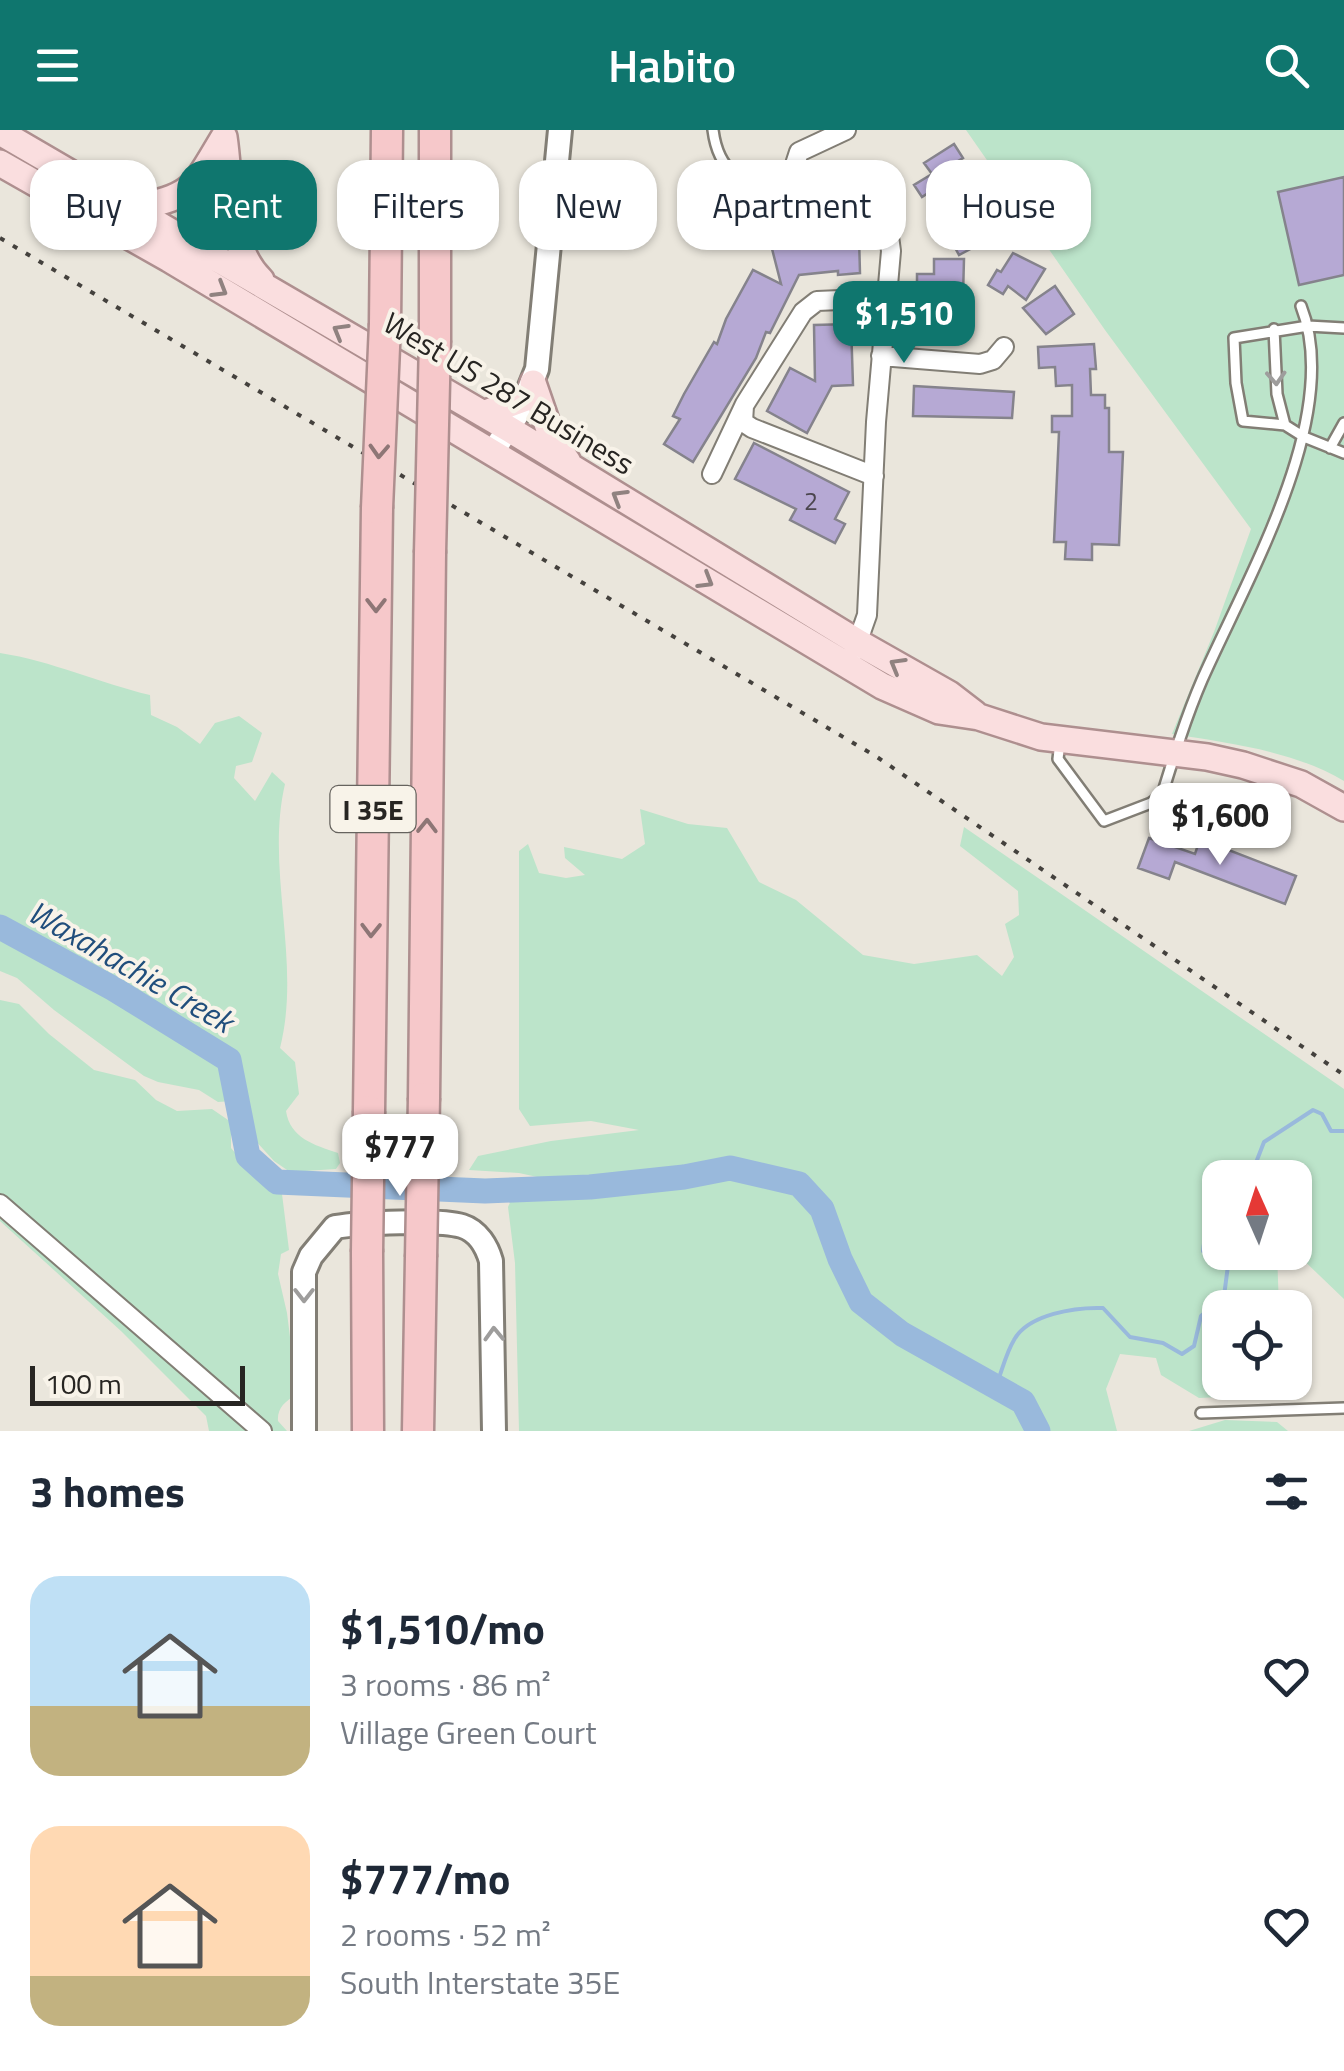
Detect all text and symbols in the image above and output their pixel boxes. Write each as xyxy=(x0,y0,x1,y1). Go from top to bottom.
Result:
text: Habito xyxy=(608,31,736,99)
icon: menu xyxy=(30,38,85,93)
icon: search xyxy=(1259,38,1314,93)
chip: Buy xyxy=(30,160,157,250)
chip: Rent xyxy=(177,160,317,250)
chip: Filters xyxy=(337,160,499,250)
chip: New xyxy=(519,160,657,250)
chip: Apartment xyxy=(677,160,906,250)
chip: House xyxy=(926,160,1091,250)
one-way arrow xyxy=(209,278,227,297)
pin: $1,510 xyxy=(823,281,985,366)
text: $1,510 xyxy=(855,289,953,337)
street label: West US 287 Business xyxy=(375,300,643,486)
one-way arrow xyxy=(333,323,351,343)
one-way arrow xyxy=(1265,370,1286,386)
one-way arrow xyxy=(369,443,390,459)
house number: 2 xyxy=(804,482,818,520)
one-way arrow xyxy=(612,490,630,509)
one-way arrow xyxy=(695,569,713,588)
one-way arrow xyxy=(365,598,387,614)
one-way arrow xyxy=(890,658,908,677)
pin: $1,600 xyxy=(1139,783,1301,868)
road number: I 35E xyxy=(330,786,416,832)
text: $1,600 xyxy=(1171,791,1269,839)
one-way arrow xyxy=(416,817,438,832)
water label: Waxahachie Creek xyxy=(20,888,246,1046)
one-way arrow xyxy=(361,923,382,939)
pin: $777 xyxy=(341,1114,459,1199)
text: $777 xyxy=(364,1122,436,1170)
north arrow xyxy=(1202,1160,1312,1270)
map controls xyxy=(1202,1160,1312,1400)
one-way arrow xyxy=(293,1288,315,1303)
button: locate xyxy=(1202,1290,1312,1400)
one-way arrow xyxy=(484,1325,505,1341)
scale bar xyxy=(30,1361,245,1406)
text: 100 m xyxy=(45,1362,122,1405)
text: 3 homes xyxy=(30,1459,185,1523)
icon: filters xyxy=(1259,1464,1314,1519)
text: $1,510/mo xyxy=(340,1596,545,1660)
icon: home xyxy=(110,1616,230,1736)
icon: heart xyxy=(1259,1649,1314,1704)
text: 3 rooms · 86 m² xyxy=(340,1660,551,1708)
text: Village Green Court xyxy=(340,1708,596,1756)
text: $777/mo xyxy=(340,1846,510,1910)
icon: home xyxy=(110,1866,230,1986)
icon: heart xyxy=(1259,1899,1314,1954)
text: 2 rooms · 52 m² xyxy=(340,1910,551,1958)
text: South Interstate 35E xyxy=(340,1958,620,2006)

